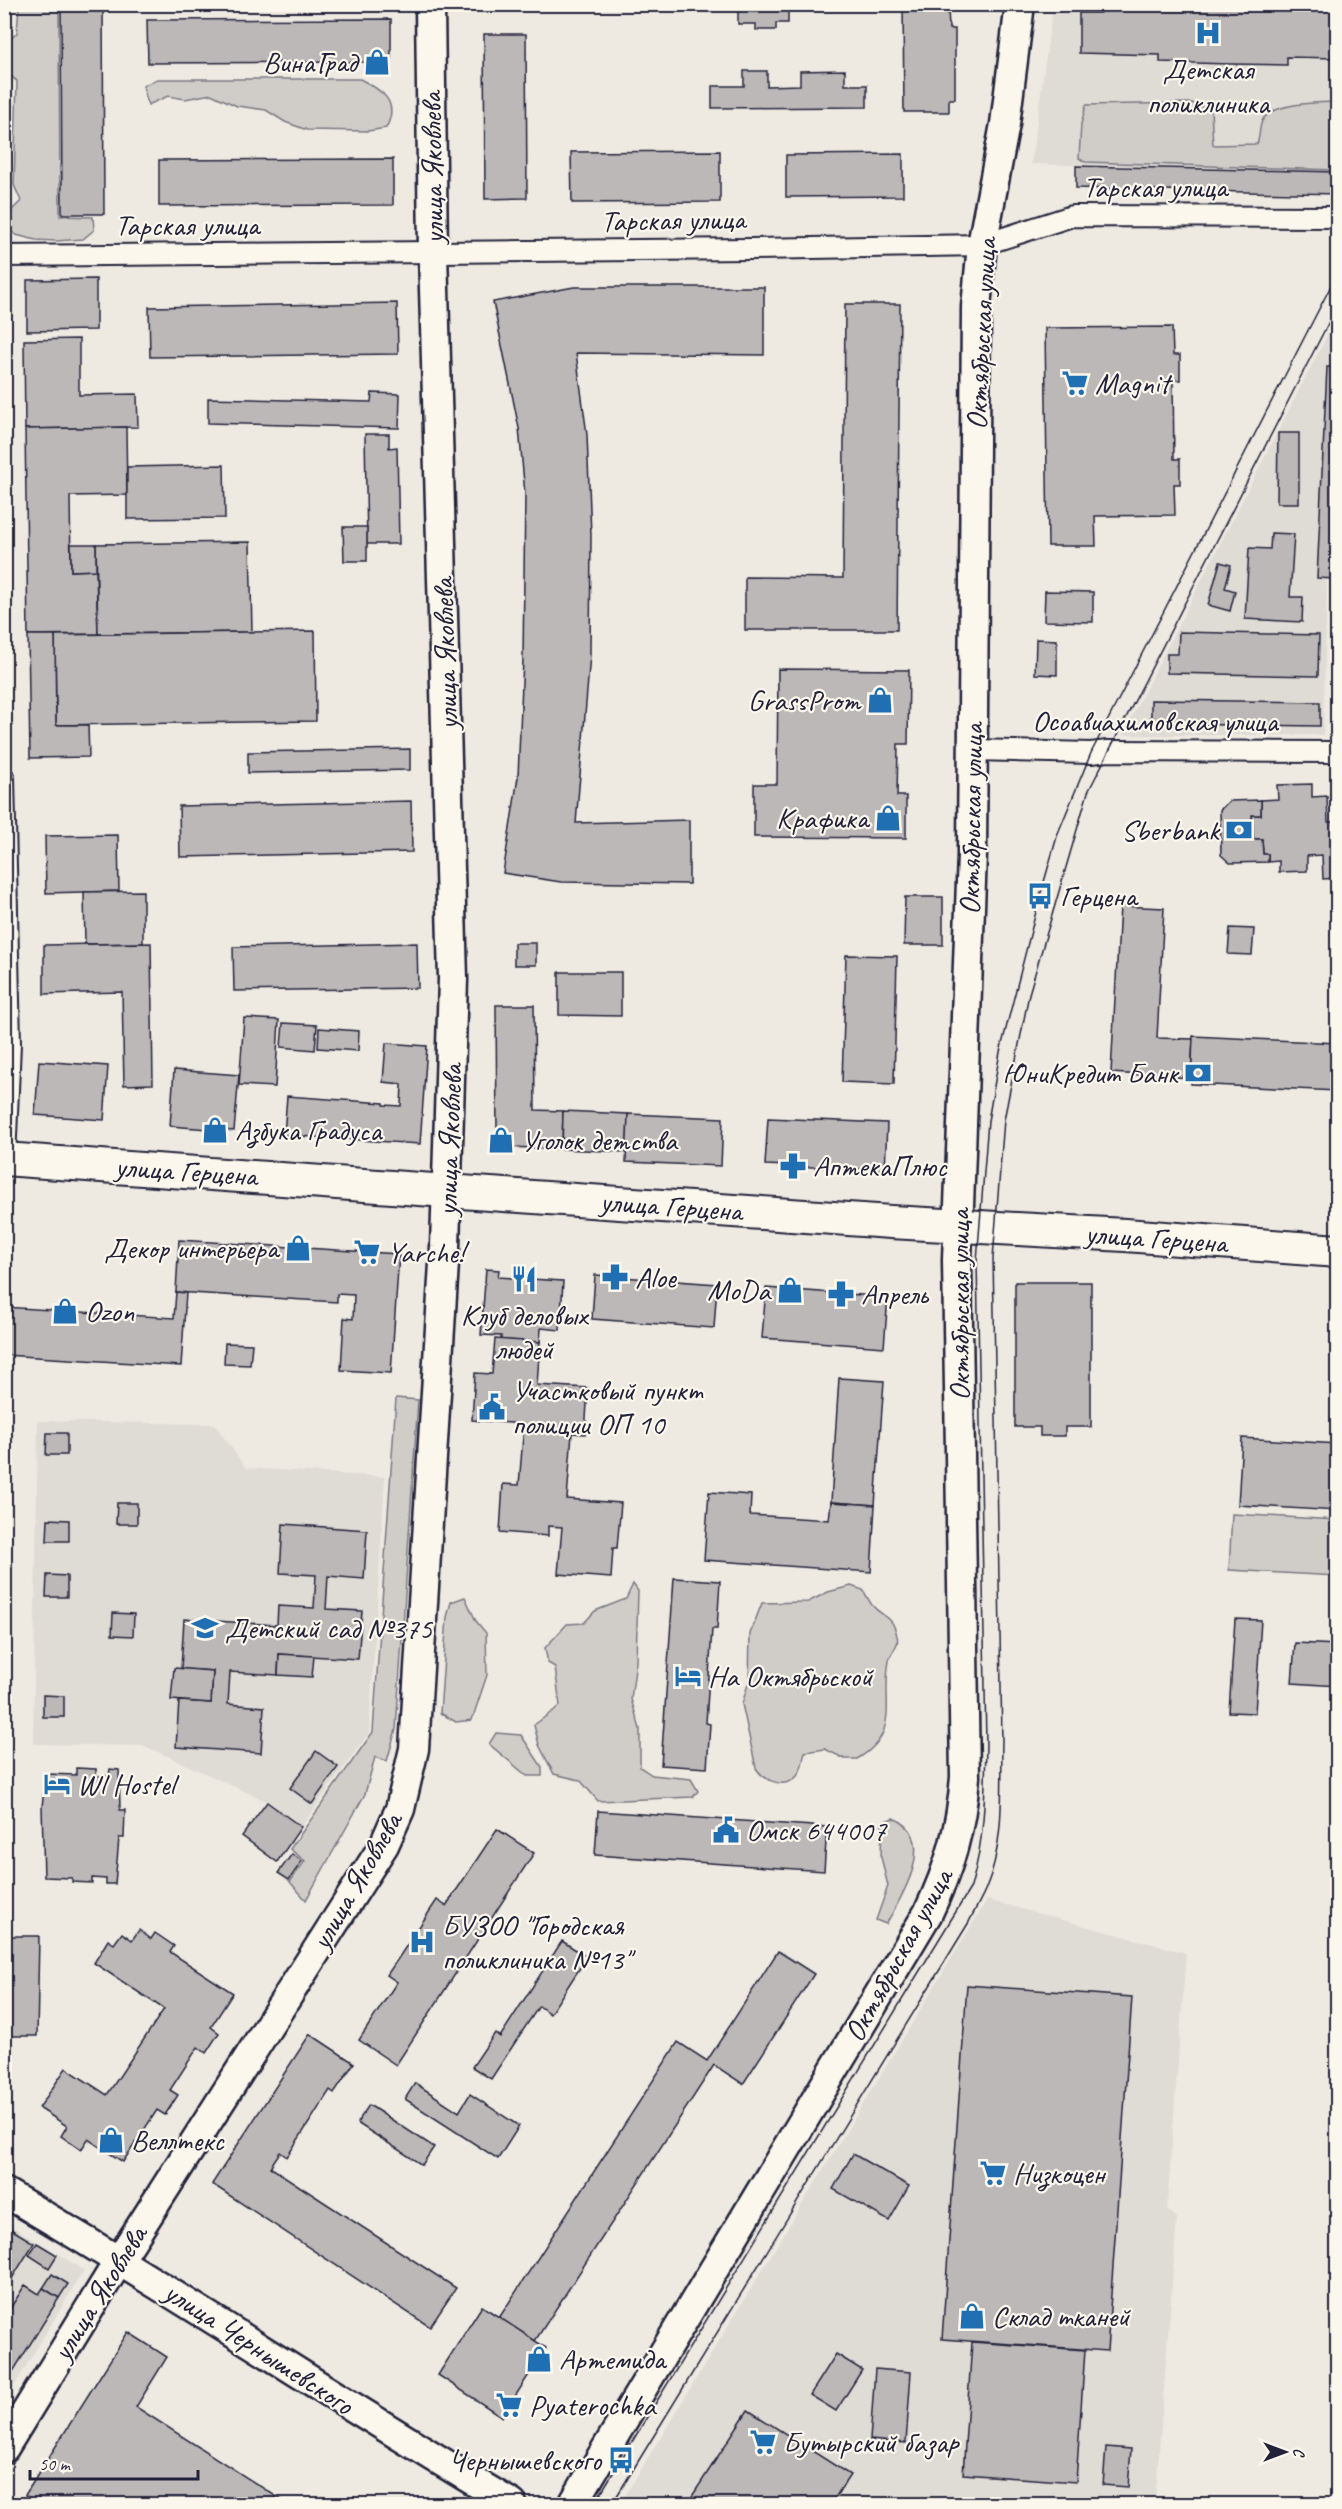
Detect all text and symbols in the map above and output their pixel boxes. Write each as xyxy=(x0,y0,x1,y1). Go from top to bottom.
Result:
hospital icon: Детская поликлиника xyxy=(1193,18,1223,48)
place label: ВинаГрад xyxy=(263,43,360,81)
shop icon: ВинаГрад xyxy=(362,47,392,77)
place label: Детская поликлиника xyxy=(1147,50,1271,122)
street label: улица Яковлева xyxy=(412,89,452,246)
street label: Тарская улица xyxy=(1083,168,1230,206)
street label: Тарская улица xyxy=(601,200,748,240)
street label: Тарская улица xyxy=(115,206,262,244)
street label: Октябрьская улица xyxy=(957,235,1005,431)
place label: Magnit xyxy=(1095,364,1173,402)
supermarket icon: Magnit xyxy=(1060,368,1090,398)
street label: улица Яковлева xyxy=(423,575,467,733)
place label: GrassProm xyxy=(748,681,862,719)
shop icon: GrassProm xyxy=(865,685,895,715)
street label: Осоавиахимовская улица xyxy=(1032,702,1280,740)
street label: Октябрьская улица xyxy=(950,720,992,915)
place label: Крафика xyxy=(776,799,871,837)
shop icon: Крафика xyxy=(873,803,903,833)
place label: Sberbank xyxy=(1121,811,1221,849)
bank icon: Sberbank xyxy=(1224,815,1254,845)
place label: Герцена xyxy=(1060,877,1139,915)
bus stop icon: Герцена xyxy=(1025,881,1055,911)
place label: ЮниКредит Банк xyxy=(1003,1054,1180,1092)
bank icon: ЮниКредит Банк xyxy=(1183,1058,1213,1088)
street label: улица Яковлева xyxy=(427,1061,471,1219)
place label: Азбука Градуса xyxy=(235,1111,383,1149)
shop icon: Азбука Градуса xyxy=(200,1115,230,1145)
place label: Уголок детства xyxy=(521,1121,679,1159)
shop icon: Уголок детства xyxy=(486,1125,516,1155)
street label: улица Герцена xyxy=(112,1147,261,1195)
place label: АптекаПлюс xyxy=(813,1147,948,1185)
pharmacy icon: АптекаПлюс xyxy=(778,1151,808,1181)
street label: улица Герцена xyxy=(597,1182,746,1230)
street label: Октябрьская улица xyxy=(940,1206,978,1401)
street label: улица Герцена xyxy=(1082,1214,1231,1262)
place label: Декор интерьера xyxy=(104,1229,281,1267)
shop icon: Декор интерьера xyxy=(283,1233,313,1263)
place label: Yarche! xyxy=(387,1233,470,1271)
supermarket icon: Yarche! xyxy=(352,1237,382,1267)
place label: Aloe xyxy=(635,1258,678,1296)
pharmacy icon: Aloe xyxy=(600,1262,630,1292)
restaurant icon: Клуб деловых людей xyxy=(509,1264,539,1294)
place label: МоDa xyxy=(707,1271,772,1309)
shop icon: МоDa xyxy=(775,1275,805,1305)
place label: Апрель xyxy=(861,1275,930,1313)
pharmacy icon: Апрель xyxy=(826,1279,856,1309)
place label: Ozon xyxy=(85,1292,135,1330)
shop icon: Ozon xyxy=(50,1296,80,1326)
place label: Клуб деловых людей xyxy=(461,1296,590,1368)
place label: Участковый пункт полиции ОП 10 xyxy=(512,1371,704,1443)
public building icon: Участковый пункт полиции ОП 10 xyxy=(477,1392,507,1422)
place label: Детский сад №375 xyxy=(225,1609,434,1647)
school or university icon: Детский сад №375 xyxy=(190,1613,220,1643)
place label: На Октябрьской xyxy=(708,1657,874,1695)
hotel icon: На Октябрьской xyxy=(673,1661,703,1691)
place label: Wl Hostel xyxy=(77,1765,180,1803)
hotel icon: Wl Hostel xyxy=(42,1769,72,1799)
street label: улица Яковлева xyxy=(301,1803,412,1958)
place label: Омск 644007 xyxy=(746,1811,888,1849)
public building icon: Омск 644007 xyxy=(711,1815,741,1845)
street label: Октябрьская улица xyxy=(835,1860,962,2048)
place label: БУЗОО "Городская поликлиника №13" xyxy=(442,1906,636,1978)
hospital icon: БУЗОО "Городская поликлиника №13" xyxy=(407,1927,437,1957)
place label: Веллтекс xyxy=(131,2121,225,2159)
shop icon: Веллтекс xyxy=(96,2125,126,2155)
place label: Низкоцен xyxy=(1013,2154,1107,2192)
supermarket icon: Низкоцен xyxy=(978,2158,1008,2188)
street label: улица Яковлева xyxy=(42,2216,157,2369)
street label: улица Чернышевского xyxy=(156,2272,362,2424)
place label: Склад тканей xyxy=(992,2297,1131,2335)
shop icon: Склад тканей xyxy=(957,2301,987,2331)
place label: Артемида xyxy=(559,2340,668,2378)
shop icon: Артемида xyxy=(524,2344,554,2374)
place label: Pyaterochka xyxy=(529,2386,657,2424)
supermarket icon: Pyaterochka xyxy=(494,2390,524,2420)
north arrow xyxy=(1255,2422,1315,2482)
place label: Бутырский базар xyxy=(783,2423,960,2461)
supermarket icon: Бутырский базар xyxy=(748,2427,778,2457)
place label: Чернышевского xyxy=(448,2441,602,2479)
scale bar xyxy=(30,2443,198,2481)
bus stop icon: Чернышевского xyxy=(606,2445,636,2475)
text: С xyxy=(1289,2448,1309,2458)
text: 50 m xyxy=(39,2453,72,2475)

